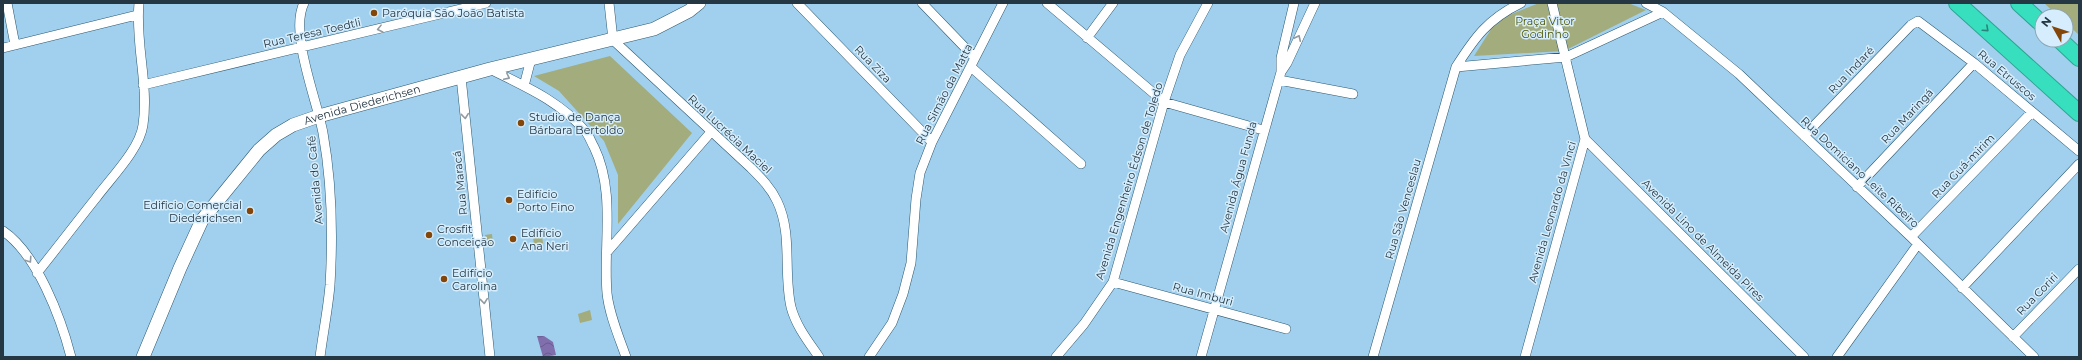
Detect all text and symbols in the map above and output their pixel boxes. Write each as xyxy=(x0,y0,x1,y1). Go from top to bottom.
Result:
place label: Paróquia São João Batista xyxy=(382,6,525,20)
marker: Paróquia São João Batista xyxy=(369,8,379,18)
north arrow xyxy=(2034,8,2074,48)
park label: Praça Vitor Godinho xyxy=(1515,14,1575,41)
text: N xyxy=(2038,14,2054,30)
street label: Rua Teresa Toedtli xyxy=(262,15,362,51)
one-way arrow xyxy=(377,24,383,32)
one-way arrow xyxy=(1981,25,1989,32)
one-way arrow xyxy=(1293,34,1301,42)
street label: Rua Simão da Matta xyxy=(913,41,975,147)
street label: Rua Ziza xyxy=(852,42,894,86)
street label: Rua Indaré xyxy=(1825,43,1877,97)
street label: Rua Etruscos xyxy=(1975,47,2040,104)
one-way arrow xyxy=(502,72,510,80)
street label: Avenida Diederichsen xyxy=(302,81,422,128)
street label: Avenida Engenheiro Édson de Toledo xyxy=(1092,81,1166,281)
street label: Rua Maringá xyxy=(1878,85,1936,147)
street label: Rua Lucrécia Maciel xyxy=(685,91,775,177)
place label: Studio de Dança Bárbara Bertoldo xyxy=(529,110,623,137)
one-way arrow xyxy=(460,113,469,119)
street label: Rua Domiciano Leite Ribeiro xyxy=(1798,113,1922,231)
marker: Studio de Dança Bárbara Bertoldo xyxy=(516,118,526,128)
street label: Avenida Água Funda xyxy=(1216,120,1260,234)
street label: Rua Guá-mirim xyxy=(1928,131,1998,201)
street label: Avenida do Café xyxy=(304,135,326,225)
street label: Avenida Leonardo da Vinci xyxy=(1525,140,1579,284)
street label: Rua Maracá xyxy=(450,150,470,216)
street label: Rua São Venceslau xyxy=(1382,157,1424,261)
street label: Avenida Lino de Almeida Pires xyxy=(1639,176,1767,304)
place label: Edifício Porto Fino xyxy=(517,187,575,214)
marker: Edifício Porto Fino xyxy=(504,195,514,205)
place label: Edificio Comercial Diederichsen xyxy=(143,198,242,225)
marker: Edificio Comercial Diederichsen xyxy=(245,206,255,216)
place label: Crosfit Conceição xyxy=(437,222,494,249)
place label: Edifício Ana Neri xyxy=(521,226,569,253)
marker: Crosfit Conceição xyxy=(424,230,434,240)
marker: Edifício Ana Neri xyxy=(508,234,518,244)
one-way arrow xyxy=(24,256,32,263)
place label: Edifício Carolina xyxy=(452,266,497,293)
street label: Rua Coriri xyxy=(2013,270,2061,318)
marker: Edifício Carolina xyxy=(439,274,449,284)
street label: Rua Imburi xyxy=(1171,279,1235,309)
one-way arrow xyxy=(480,298,489,304)

